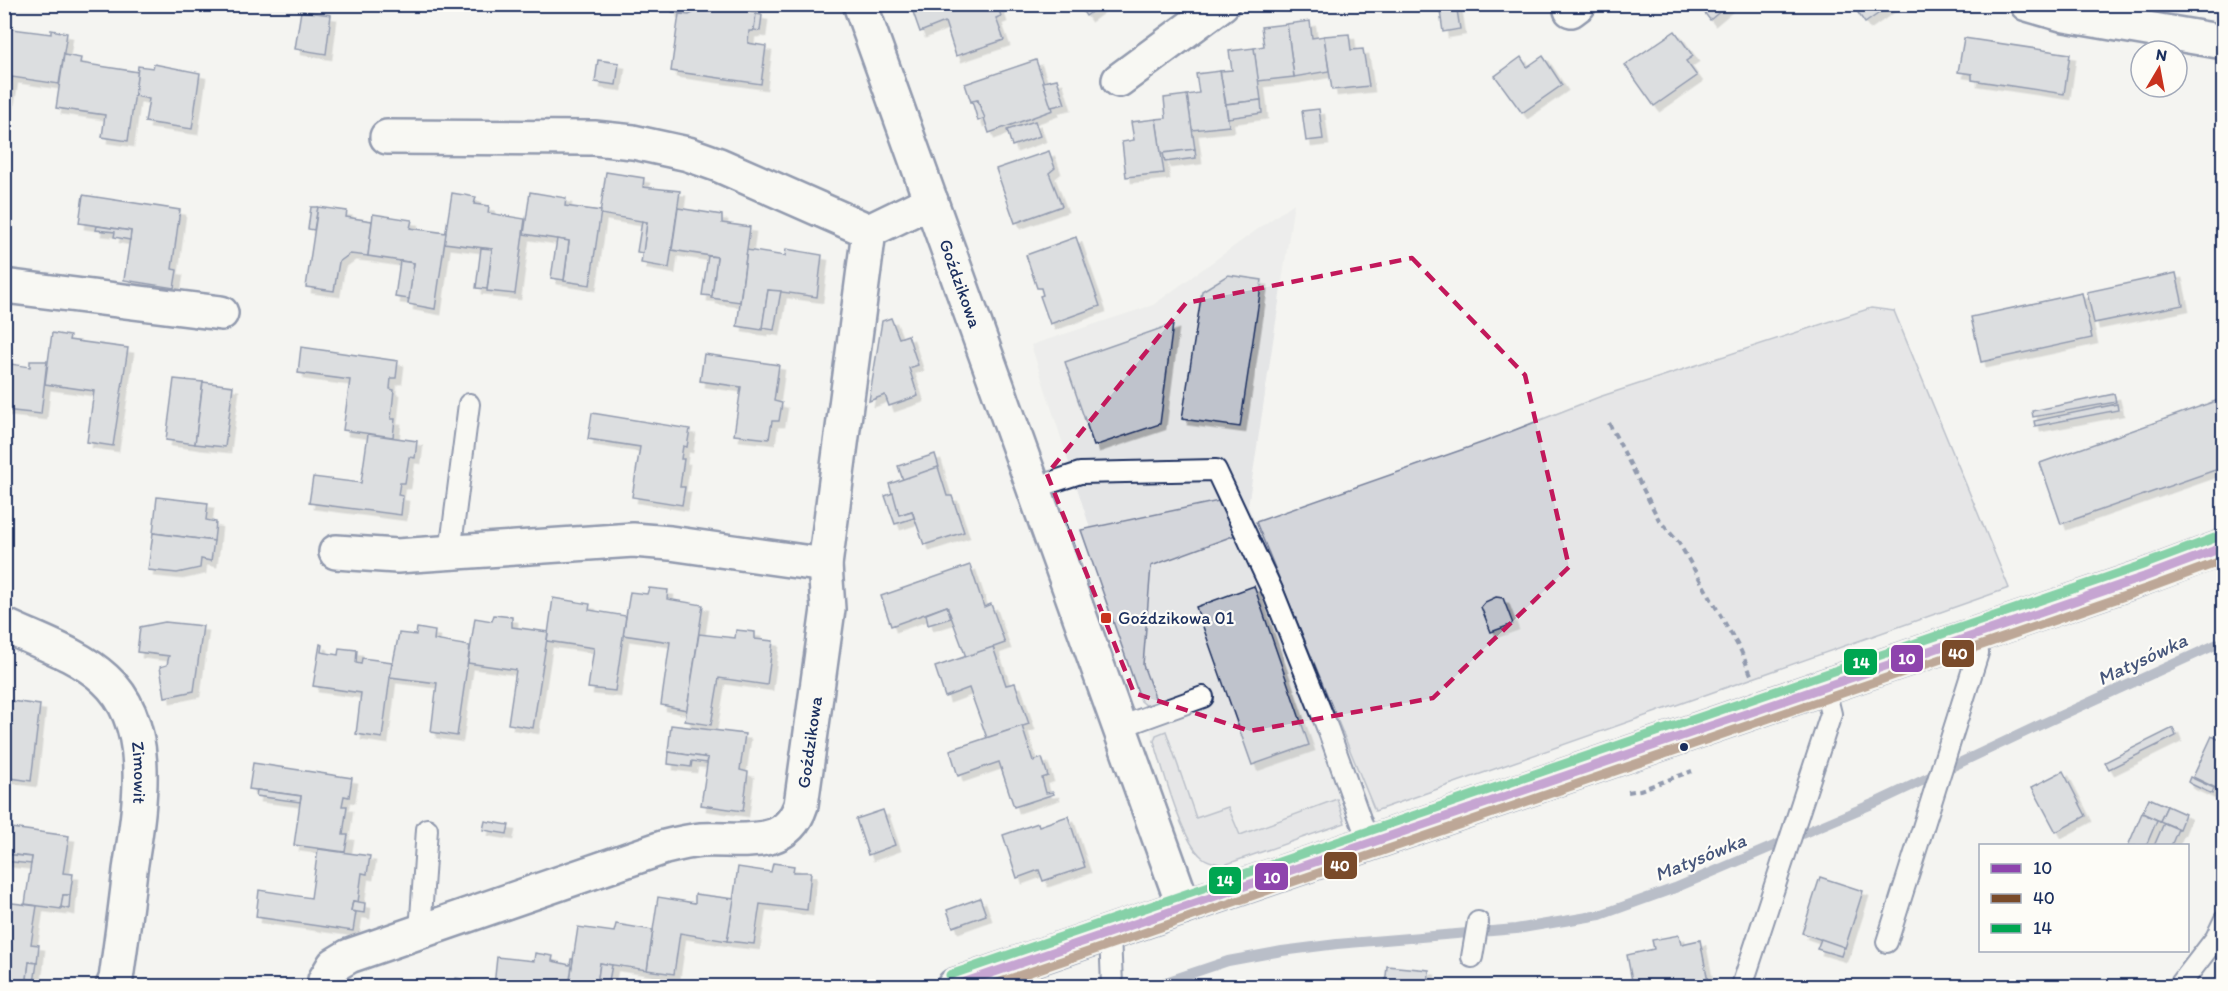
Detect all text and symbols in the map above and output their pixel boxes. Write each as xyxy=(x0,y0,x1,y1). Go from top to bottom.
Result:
north arrow xyxy=(2129,39,2189,99)
text: N xyxy=(2155,44,2168,65)
street label: Goździkowa xyxy=(934,236,987,331)
place label: Goździkowa 01 xyxy=(1118,607,1234,629)
marker: Goździkowa 01 xyxy=(1099,611,1113,625)
water label: Matysówka xyxy=(2093,628,2191,690)
line badge: 40 xyxy=(1941,639,1975,668)
line badge: 10 xyxy=(1890,644,1924,673)
text: 40 xyxy=(1948,644,1968,663)
line badge: 14 xyxy=(1843,648,1878,676)
text: 10 xyxy=(1898,649,1916,668)
text: 14 xyxy=(1852,653,1870,672)
street label: Goździkowa xyxy=(792,694,827,790)
street label: Zimowit xyxy=(126,740,151,805)
unlabelled marker xyxy=(1678,741,1690,753)
water label: Matysówka xyxy=(1651,828,1750,886)
legend xyxy=(1979,844,2189,952)
line badge: 40 xyxy=(1323,851,1358,880)
text: 40 xyxy=(1330,856,1350,875)
text: 10 xyxy=(2033,857,2052,879)
line badge: 10 xyxy=(1254,862,1289,891)
line badge: 14 xyxy=(1208,866,1242,895)
text: 10 xyxy=(1263,868,1281,887)
text: 14 xyxy=(1216,871,1234,890)
text: 40 xyxy=(2033,887,2055,909)
text: 14 xyxy=(2033,917,2052,939)

